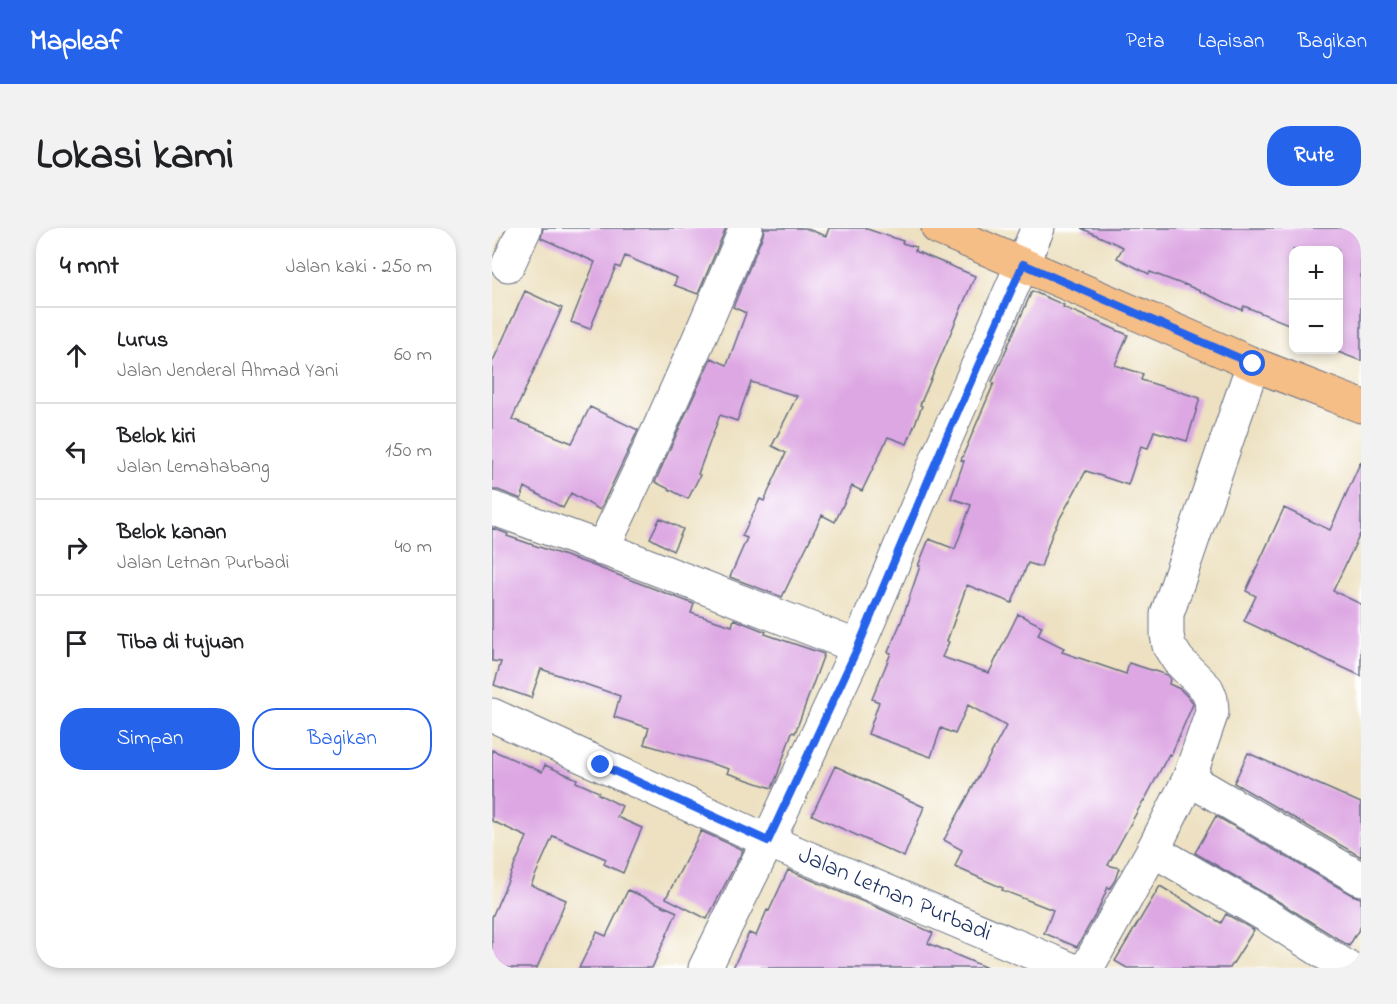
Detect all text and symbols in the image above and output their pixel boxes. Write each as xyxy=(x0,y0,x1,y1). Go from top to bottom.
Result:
text: Mapleaf xyxy=(30,22,122,63)
text: Peta xyxy=(1126,27,1165,57)
text: Lapisan xyxy=(1198,27,1264,57)
text: Bagikan xyxy=(1297,27,1367,57)
text: Lokasi kami xyxy=(36,126,234,187)
button: Rute xyxy=(1267,126,1361,186)
map controls xyxy=(1289,246,1343,354)
button: + xyxy=(1289,246,1343,300)
text: 4 mnt xyxy=(60,248,119,286)
text: Jalan kaki · 250 m xyxy=(286,253,432,282)
button: − xyxy=(1289,300,1343,354)
text: Lurus xyxy=(117,325,168,357)
icon: ahead xyxy=(60,339,93,372)
text: 60 m xyxy=(394,341,432,370)
route start xyxy=(1239,350,1265,376)
text: Jalan Jenderal Ahmad Yani xyxy=(117,357,339,386)
text: Belok kiri xyxy=(117,421,196,453)
icon: left xyxy=(60,435,93,468)
text: 150 m xyxy=(385,437,432,466)
text: Jalan Lemahabang xyxy=(117,453,270,482)
text: Belok kanan xyxy=(117,517,226,549)
icon: right xyxy=(60,531,93,564)
text: 40 m xyxy=(395,533,432,562)
text: Jalan Letnan Purbadi xyxy=(117,549,289,578)
icon: arrive xyxy=(60,627,93,660)
text: Tiba di tujuan xyxy=(117,627,244,659)
button: Simpan xyxy=(60,708,240,770)
button: Bagikan xyxy=(252,708,432,770)
route end xyxy=(587,751,613,777)
street label: Jalan Letnan Purbadi xyxy=(793,838,997,951)

